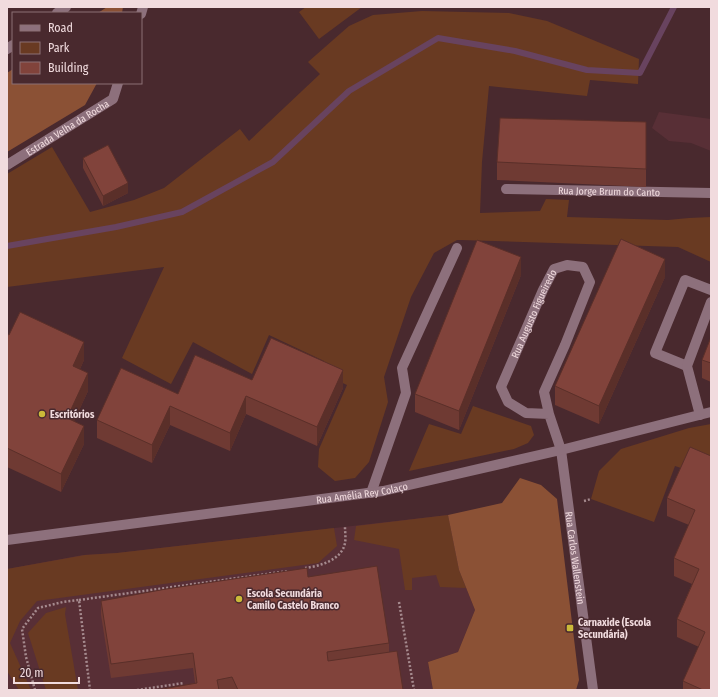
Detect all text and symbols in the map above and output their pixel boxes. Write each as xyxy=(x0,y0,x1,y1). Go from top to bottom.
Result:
legend xyxy=(12,12,142,84)
text: Road xyxy=(48,21,73,35)
text: Park xyxy=(48,41,70,55)
text: Building xyxy=(48,61,89,75)
street label: Estrada Velha da Rocha xyxy=(24,98,112,159)
street label: Rua Jorge Brum do Canto xyxy=(558,185,660,199)
street label: Rua Augusto Figueiredo xyxy=(509,268,560,360)
place label: Escritórios xyxy=(50,408,95,421)
marker: Escritórios xyxy=(37,409,47,419)
street label: Rua Amélia Rey Colaço xyxy=(316,481,409,507)
street label: Rua Carlos Wallenstein xyxy=(562,511,587,605)
place label: Escola Secundária Camilo Castelo Branco xyxy=(247,587,340,612)
marker: Escola Secundária Camilo Castelo Branco xyxy=(234,594,244,604)
place label: Carnaxide (Escola Secundária) xyxy=(578,616,651,641)
marker: Carnaxide (Escola Secundária) xyxy=(565,623,575,633)
scale bar xyxy=(14,659,79,685)
text: 20 m xyxy=(20,666,44,680)

